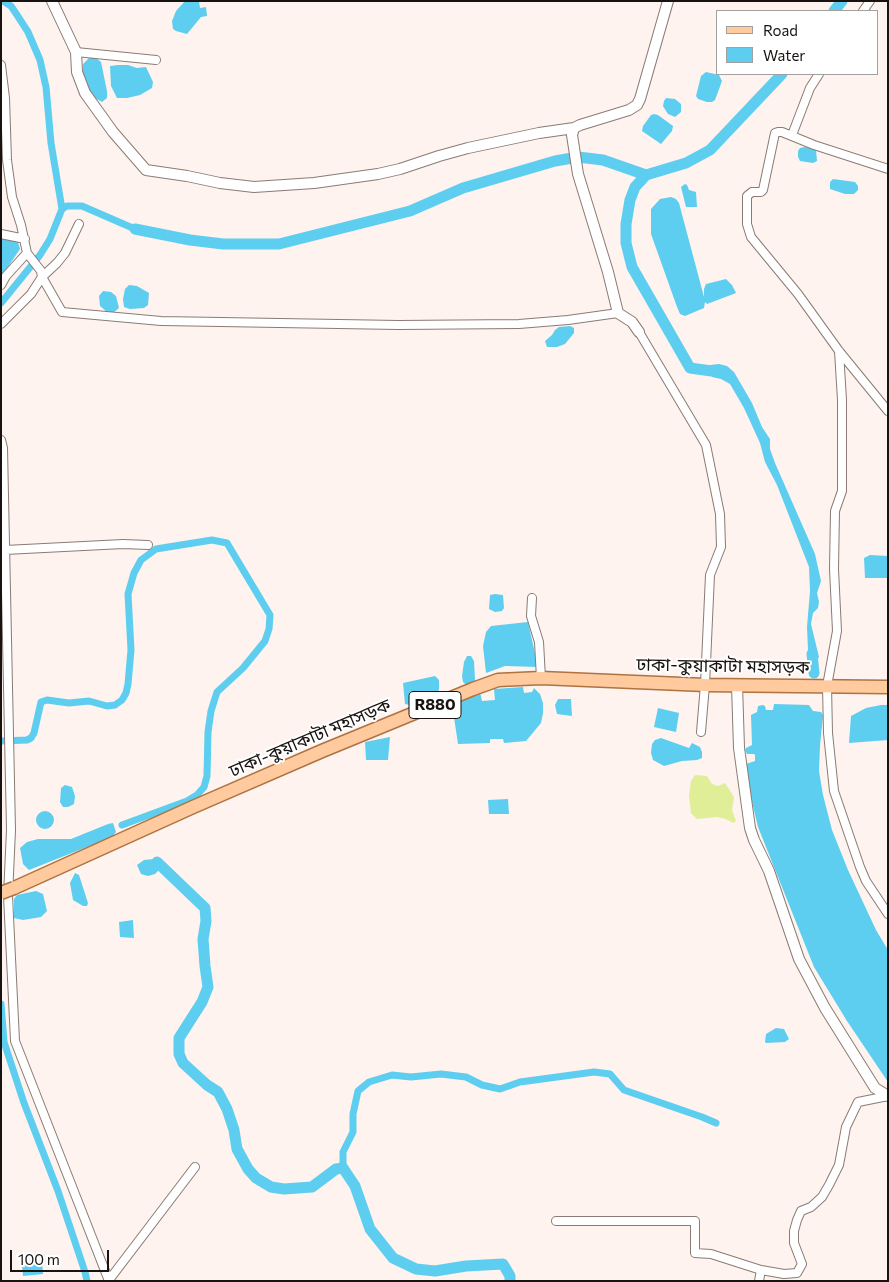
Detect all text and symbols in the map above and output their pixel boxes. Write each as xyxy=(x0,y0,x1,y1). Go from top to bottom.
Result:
legend xyxy=(716,10,879,75)
text: Road xyxy=(763,21,798,39)
text: Water xyxy=(763,46,805,64)
street label: ঢাকা-কুয়াকাটা মহাসড়ক xyxy=(636,654,810,678)
road number: R880 xyxy=(409,692,461,718)
street label: ঢাকা-কুয়াকাটা মহাসড়ক xyxy=(226,694,394,782)
scale bar xyxy=(12,1240,111,1272)
text: 100 m xyxy=(18,1250,60,1268)

